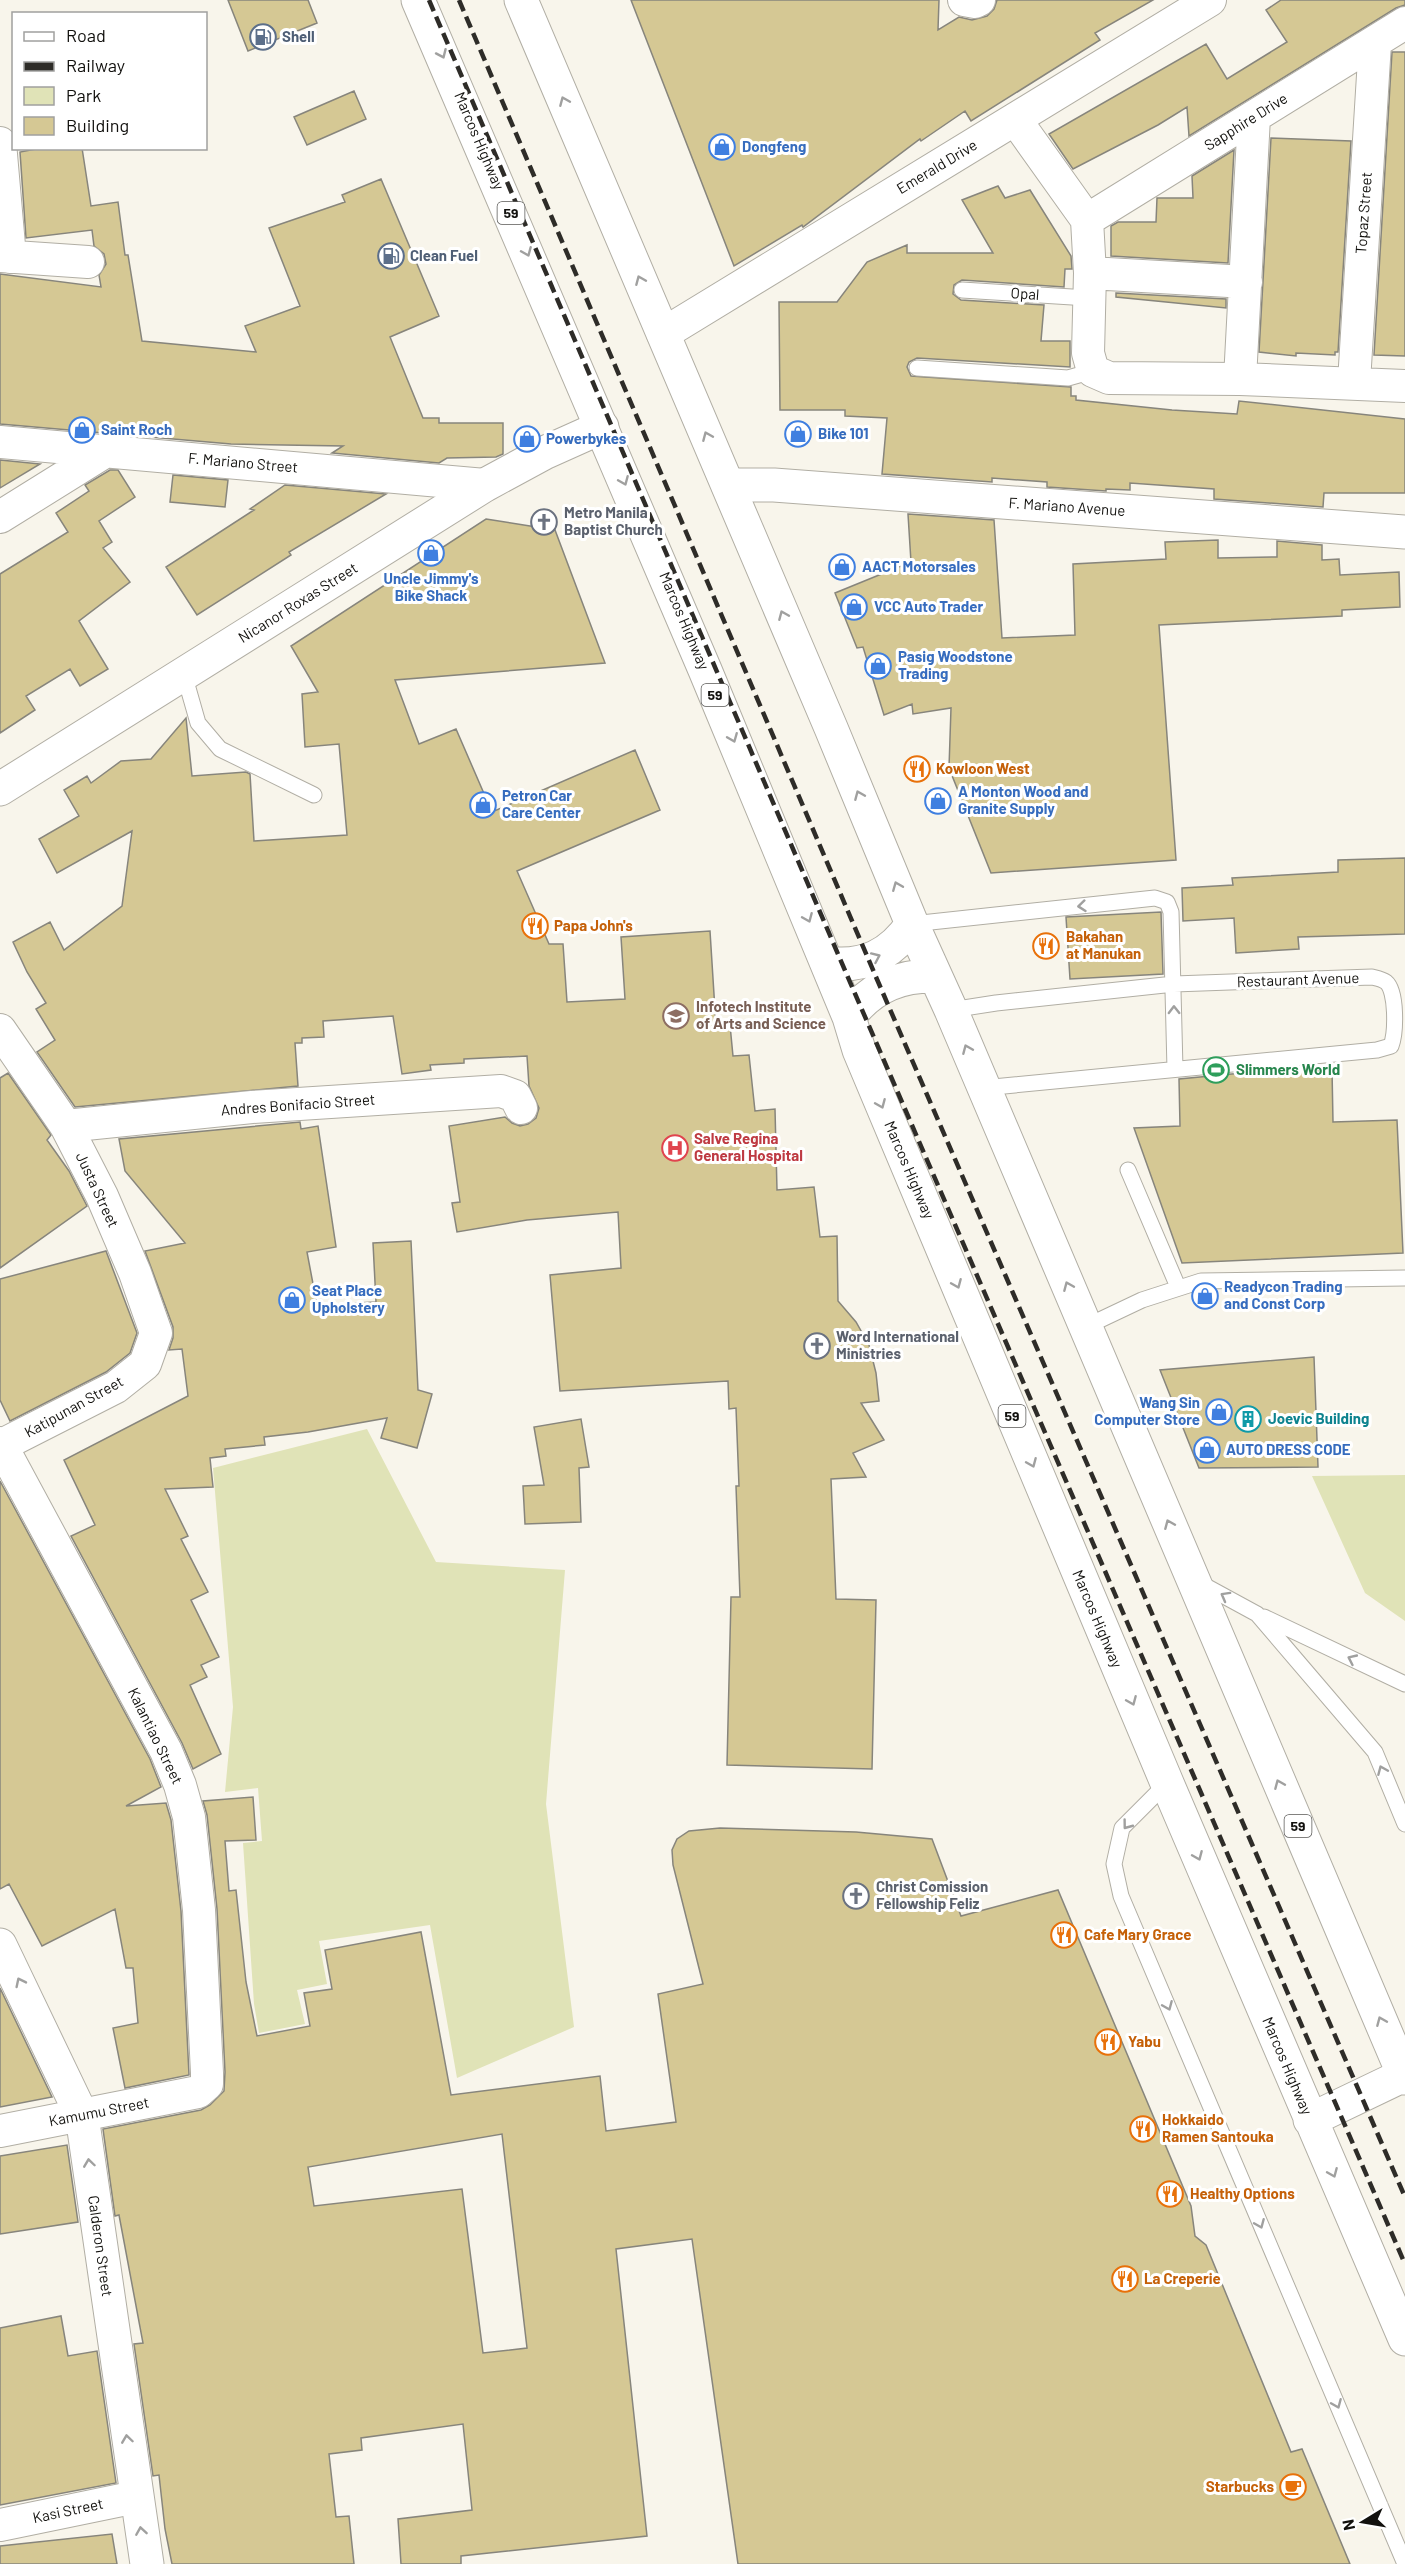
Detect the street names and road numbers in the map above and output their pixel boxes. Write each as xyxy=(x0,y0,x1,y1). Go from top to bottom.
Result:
street label: Sapphire Drive xyxy=(1201,88,1290,154)
street label: Marcos Highway xyxy=(451,89,509,192)
street label: Emerald Drive xyxy=(893,135,980,197)
street label: Topaz Street xyxy=(1351,171,1375,255)
road number: 59 xyxy=(498,202,524,224)
street label: Opal xyxy=(1010,283,1040,303)
street label: F. Mariano Street xyxy=(187,448,299,476)
street label: F. Mariano Avenue xyxy=(1008,493,1126,519)
street label: Nicanor Roxas Street xyxy=(235,558,360,646)
street label: Marcos Highway xyxy=(656,569,714,672)
road number: 59 xyxy=(702,684,728,706)
street label: Restaurant Avenue xyxy=(1236,968,1360,990)
street label: Andres Bonifacio Street xyxy=(220,1090,376,1118)
street label: Marcos Highway xyxy=(881,1118,939,1221)
street label: Justa Street xyxy=(73,1149,123,1230)
street label: Katipunan Street xyxy=(21,1372,126,1441)
road number: 59 xyxy=(998,1405,1026,1427)
street label: Marcos Highway xyxy=(1069,1567,1127,1670)
street label: Kalantiao Street xyxy=(125,1684,187,1787)
road number: 59 xyxy=(1284,1815,1312,1837)
street label: Marcos Highway xyxy=(1259,2014,1317,2117)
street label: Kamumu Street xyxy=(47,2092,150,2130)
street label: Calderon Street xyxy=(85,2194,117,2298)
street label: Kasi Street xyxy=(31,2494,105,2526)

